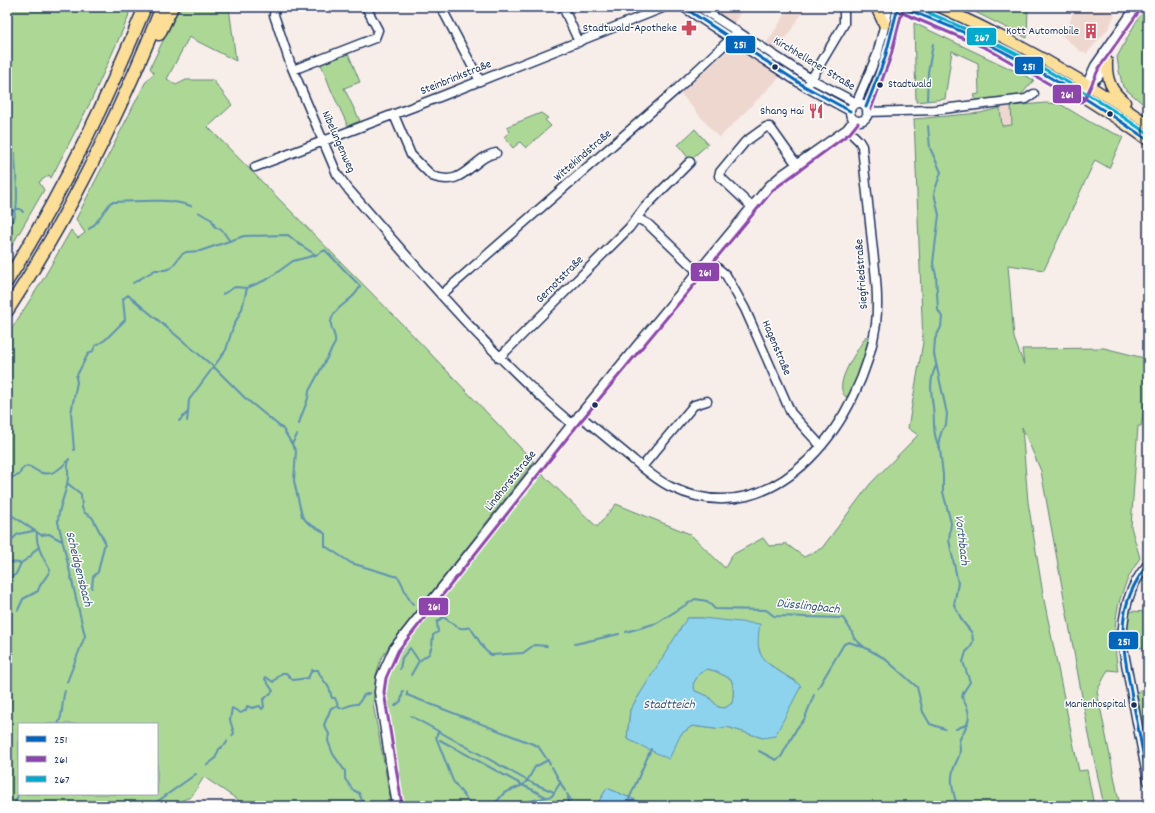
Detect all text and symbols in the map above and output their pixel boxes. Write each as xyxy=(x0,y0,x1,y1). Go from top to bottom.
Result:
pharmacy icon: Stadtwald-Apotheke xyxy=(680,19,698,37)
place label: Stadtwald-Apotheke xyxy=(583,20,677,37)
building icon: Kott Automobile xyxy=(1082,22,1100,40)
place label: Kott Automobile xyxy=(1006,23,1079,40)
line badge: 267 xyxy=(966,27,997,46)
text: 267 xyxy=(975,31,990,47)
street label: Kirchhellener Straße xyxy=(770,33,858,95)
line badge: 251 xyxy=(725,35,756,54)
text: 251 xyxy=(734,38,746,54)
street label: Steinbrinkstraße xyxy=(418,56,494,100)
line badge: 251 xyxy=(1014,56,1044,75)
text: 251 xyxy=(1023,60,1035,76)
unlabelled marker xyxy=(770,62,780,72)
place label: Stadtwald xyxy=(888,77,931,93)
marker: Stadtwald xyxy=(875,80,885,90)
line badge: 261 xyxy=(1052,84,1082,104)
text: 261 xyxy=(1061,88,1073,104)
restaurant icon: Shang Hai xyxy=(807,102,825,120)
place label: Shang Hai xyxy=(760,103,804,120)
street label: Nibelungenweg xyxy=(317,108,359,176)
unlabelled marker xyxy=(1105,109,1115,119)
street label: Wittekindstraße xyxy=(550,126,616,186)
street label: Siegfriedstraße xyxy=(851,238,873,310)
street label: Gernotstraße xyxy=(532,252,588,308)
line badge: 261 xyxy=(690,262,720,282)
text: 261 xyxy=(699,266,711,282)
street label: Hagenstraße xyxy=(757,318,795,378)
unlabelled marker xyxy=(590,400,600,410)
street label: Lindhorststraße xyxy=(481,447,541,515)
water label: Vorthbach xyxy=(948,514,974,567)
water label: Scheidgensbach xyxy=(59,529,97,610)
water label: Düsslingbach xyxy=(776,594,842,620)
line badge: 261 xyxy=(418,597,449,616)
text: 261 xyxy=(428,600,440,616)
line badge: 251 xyxy=(1108,631,1139,650)
text: 251 xyxy=(1118,635,1130,651)
water label: Stadtteich xyxy=(643,696,696,715)
place label: Marienhospital xyxy=(1065,697,1126,713)
marker: Marienhospital xyxy=(1129,700,1139,710)
legend xyxy=(18,723,158,795)
text: 251 xyxy=(54,732,67,749)
text: 261 xyxy=(54,752,68,769)
text: 267 xyxy=(54,772,70,789)

